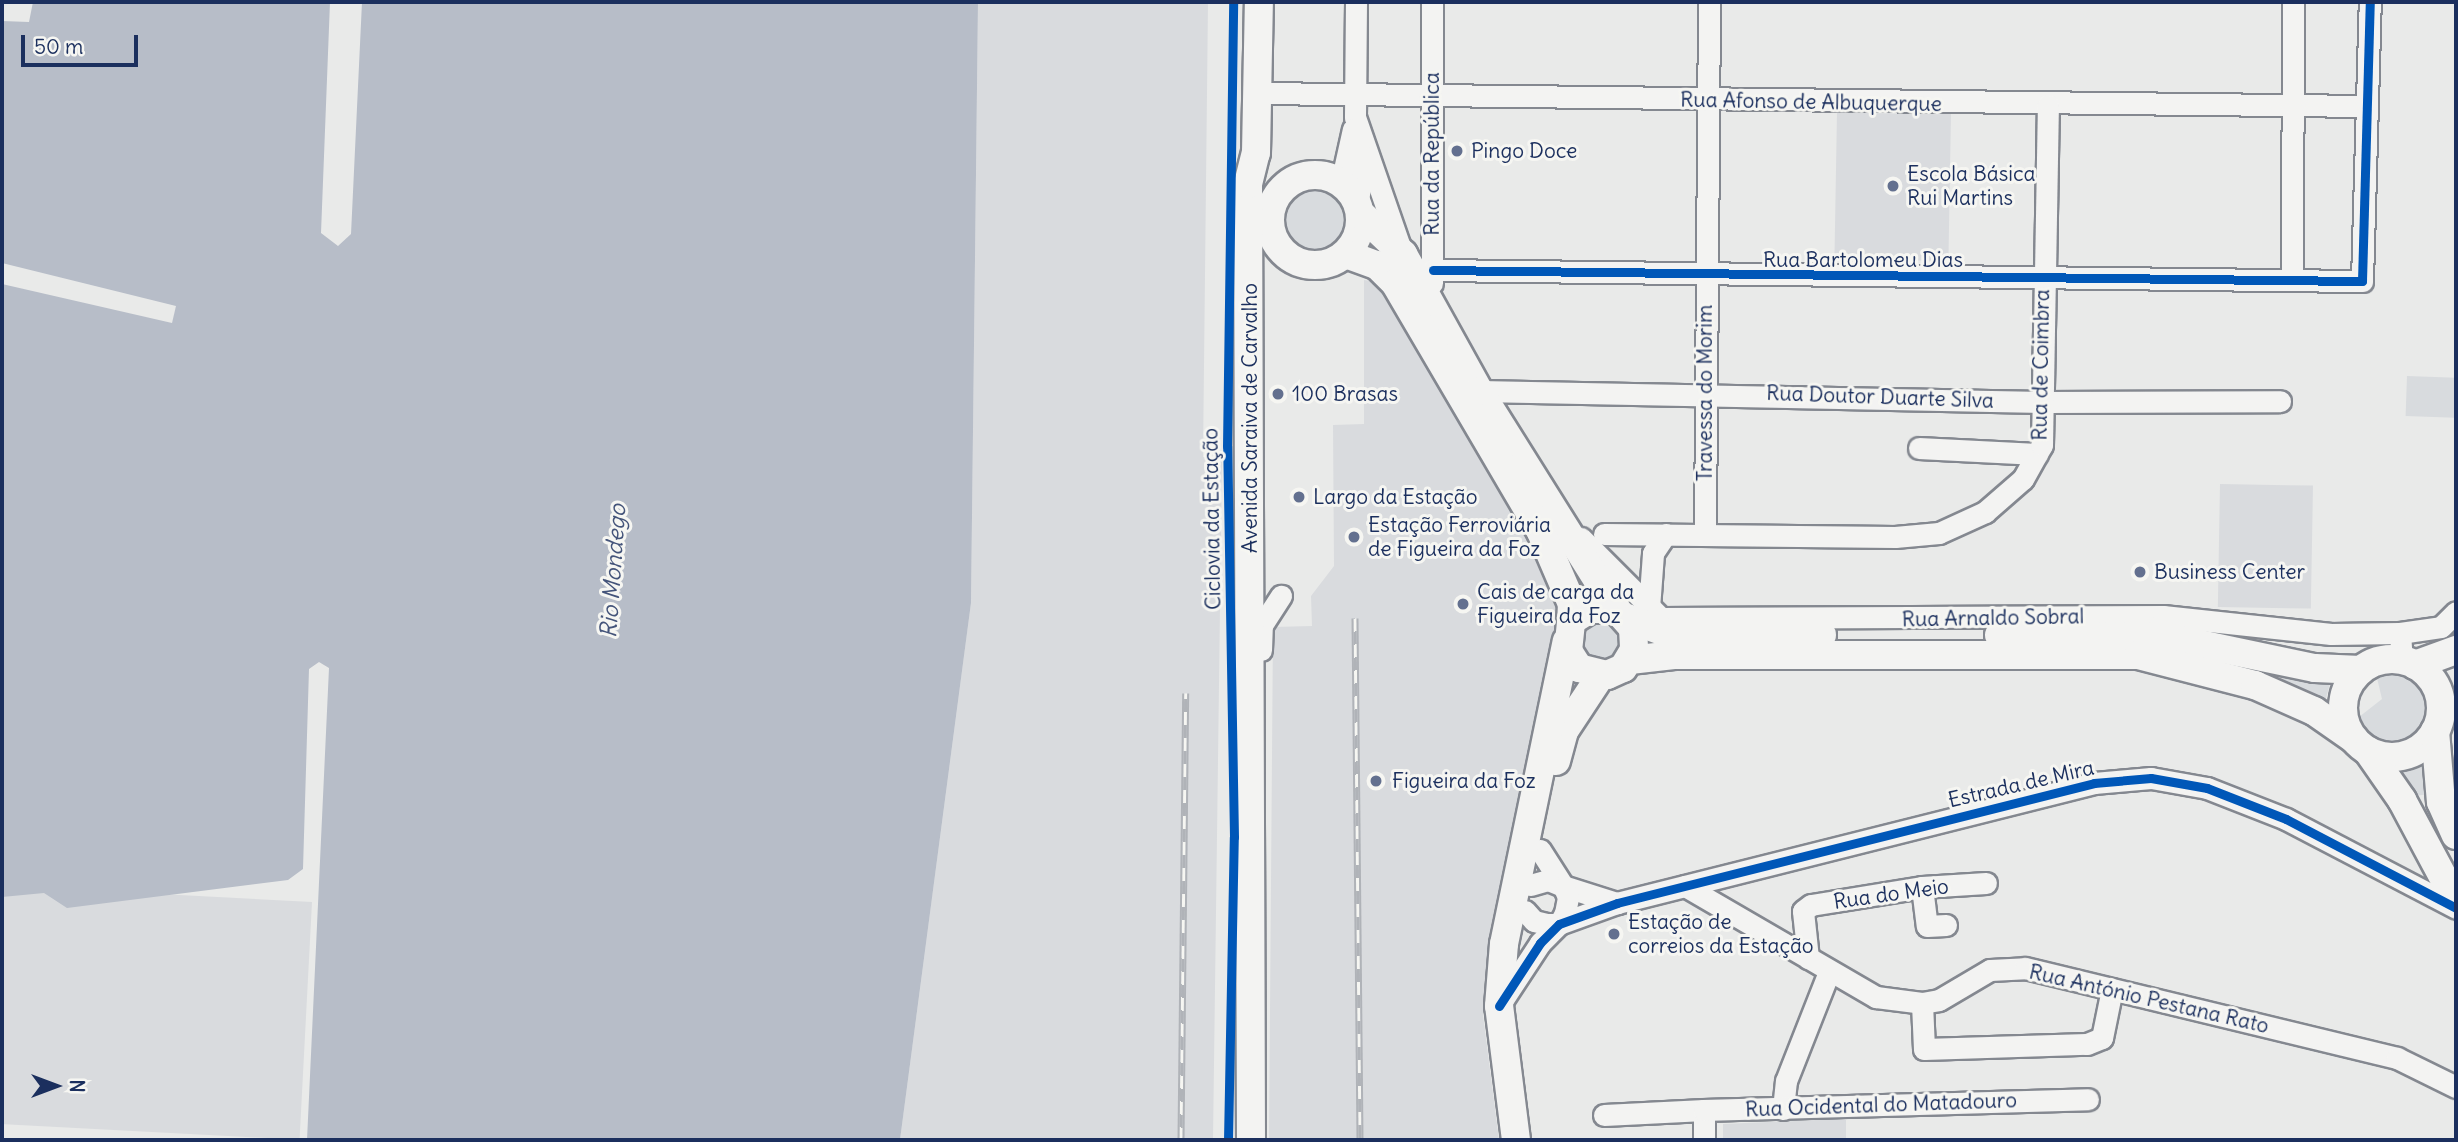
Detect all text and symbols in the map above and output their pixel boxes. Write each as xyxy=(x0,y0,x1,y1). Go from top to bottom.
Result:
scale bar xyxy=(24,21,142,65)
text: 50 m xyxy=(34,33,83,60)
street label: Rua da República xyxy=(1419,72,1445,236)
street label: Rua Afonso de Albuquerque xyxy=(1680,87,1942,117)
place label: Pingo Doce xyxy=(1471,138,1577,164)
marker: Pingo Doce xyxy=(1449,143,1465,159)
place label: Escola Básica Rui Martins xyxy=(1907,161,2035,211)
marker: Escola Básica Rui Martins xyxy=(1885,178,1901,194)
street label: Rua Bartolomeu Dias xyxy=(1763,247,1963,273)
street label: Avenida Saraiva de Carvalho xyxy=(1237,283,1263,553)
street label: Rua de Coimbra xyxy=(2027,289,2055,441)
street label: Travessa do Morim xyxy=(1692,305,1718,481)
street label: Rua Doutor Duarte Silva xyxy=(1766,380,1994,414)
place label: 100 Brasas xyxy=(1292,381,1398,407)
marker: 100 Brasas xyxy=(1270,386,1286,402)
street label: Ciclovia da Estação xyxy=(1198,428,1226,610)
place label: Largo da Estação xyxy=(1313,484,1478,510)
marker: Largo da Estação xyxy=(1291,489,1307,505)
water label: Rio Mondego xyxy=(595,503,631,639)
place label: Estação Ferroviária de Figueira da Foz xyxy=(1368,512,1551,562)
marker: Estação Ferroviária de Figueira da Foz xyxy=(1346,529,1362,545)
place label: Business Center xyxy=(2154,559,2305,585)
marker: Business Center xyxy=(2132,564,2148,580)
place label: Cais de carga da Figueira da Foz xyxy=(1477,579,1634,629)
marker: Cais de carga da Figueira da Foz xyxy=(1455,596,1471,612)
street label: Rua Arnaldo Sobral xyxy=(1902,604,2084,632)
street label: Estrada de Mira xyxy=(1946,755,2096,813)
place label: Figueira da Foz xyxy=(1392,768,1536,794)
marker: Figueira da Foz xyxy=(1366,771,1386,791)
street label: Rua do Meio xyxy=(1832,873,1950,915)
place label: Estação de correios da Estação xyxy=(1628,909,1814,959)
marker: Estação de correios da Estação xyxy=(1606,926,1622,942)
street label: Rua António Pestana Rato xyxy=(2027,959,2271,1039)
north arrow xyxy=(21,1051,91,1121)
text: N xyxy=(65,1079,89,1093)
street label: Rua Ocidental do Matadouro xyxy=(1745,1088,2017,1122)

